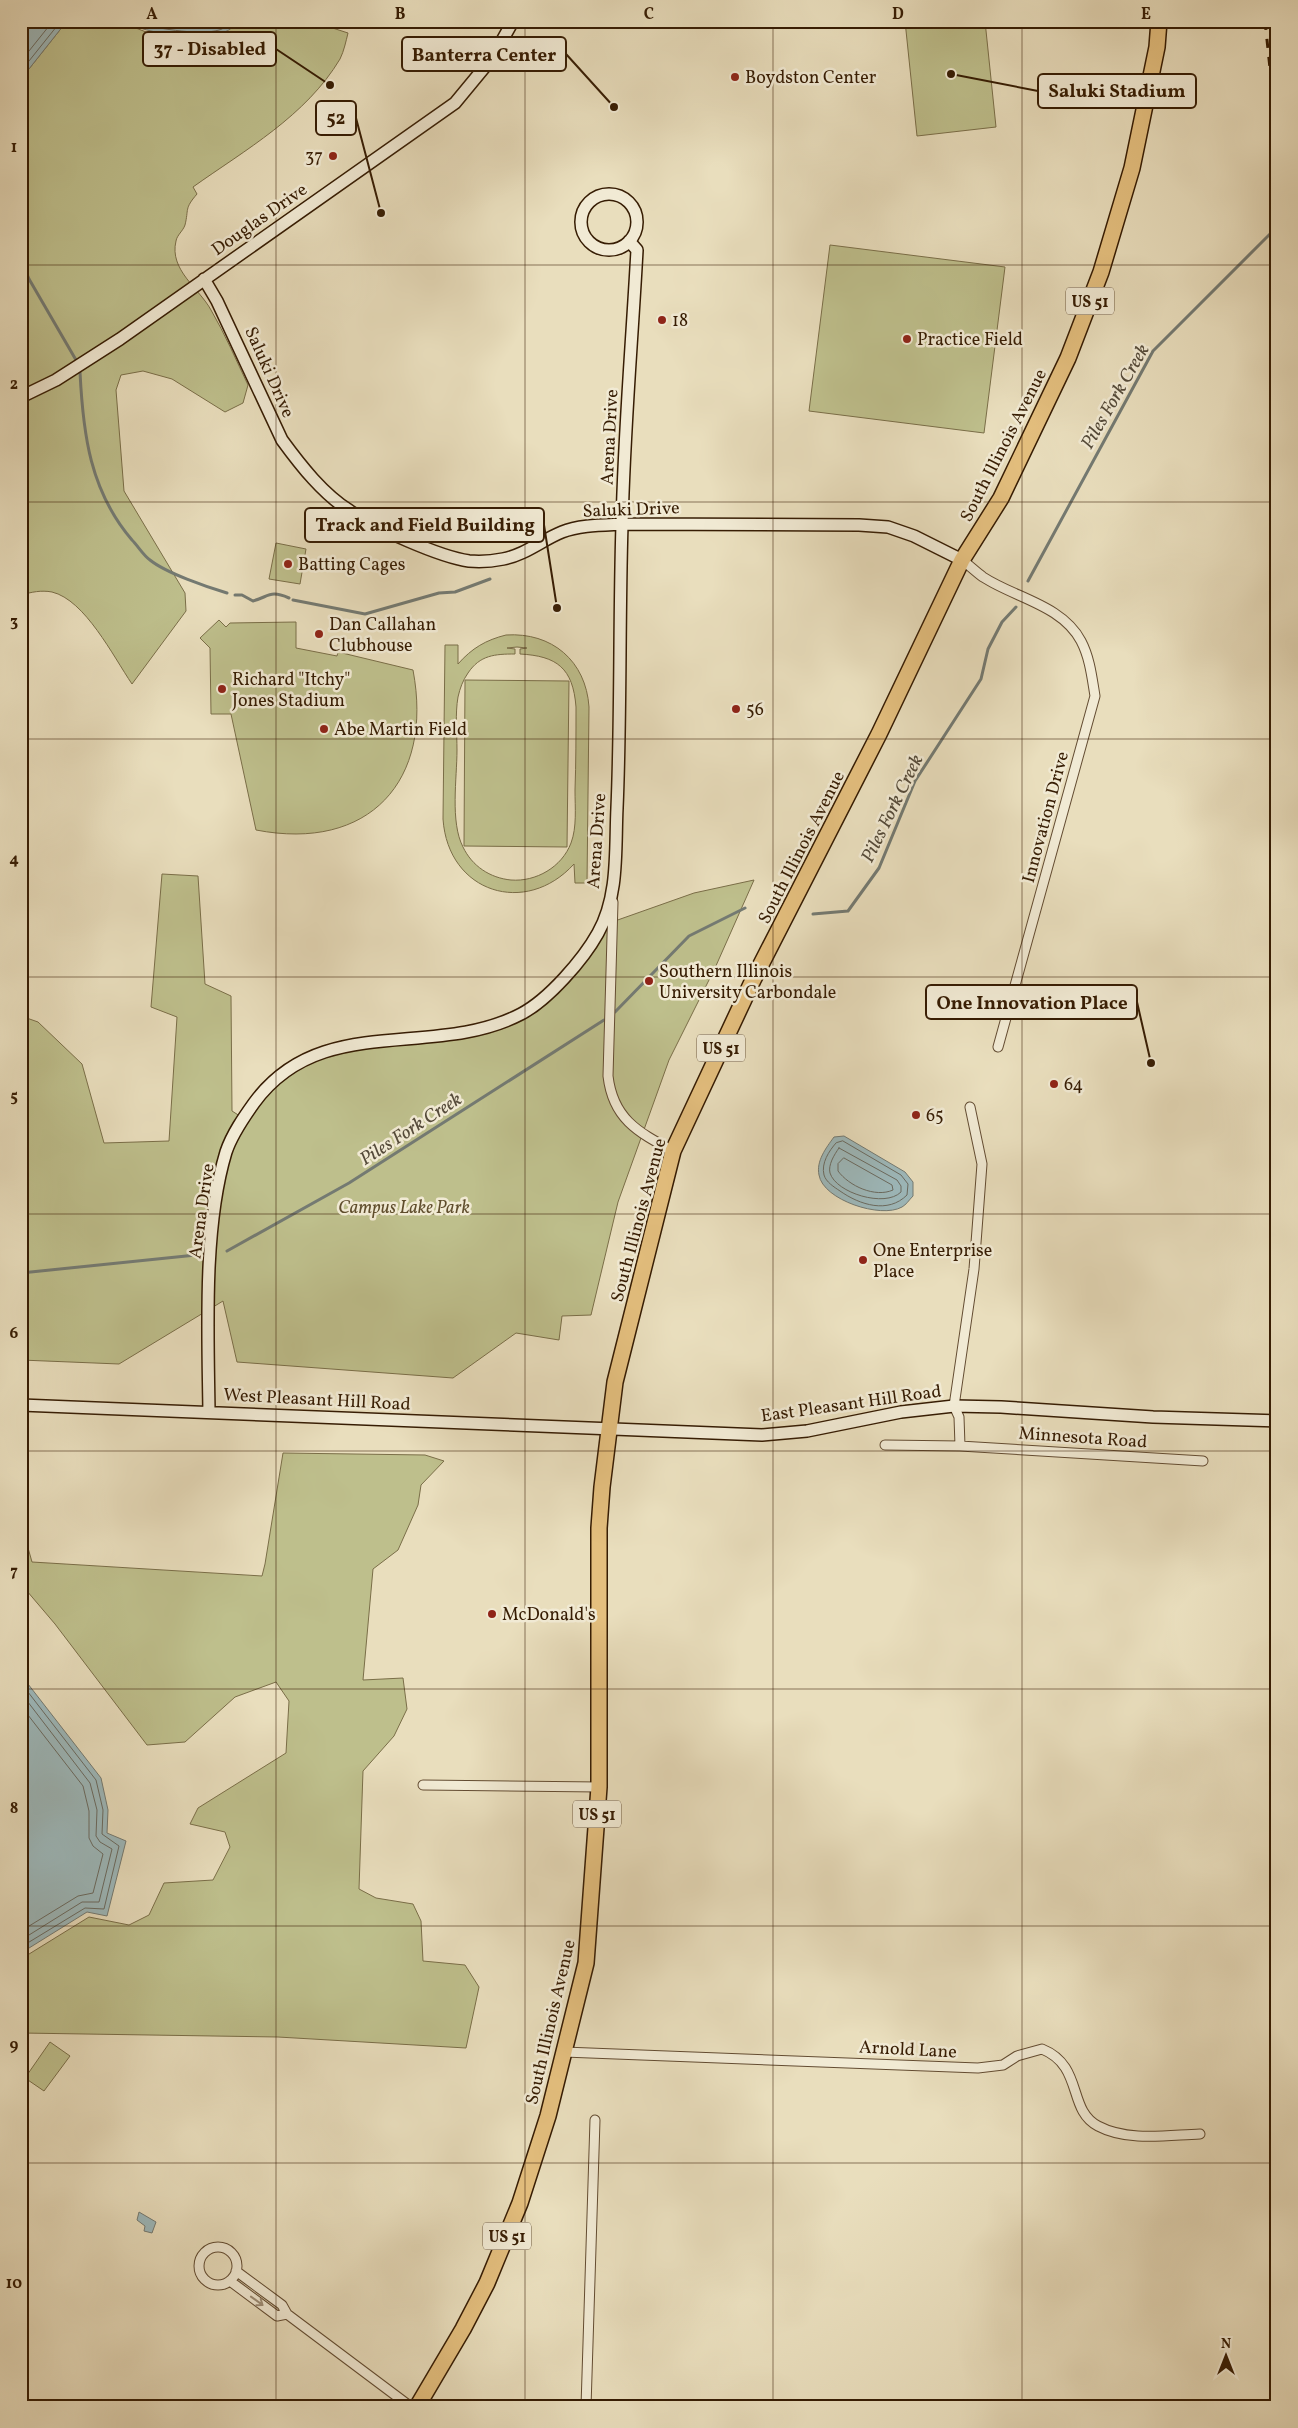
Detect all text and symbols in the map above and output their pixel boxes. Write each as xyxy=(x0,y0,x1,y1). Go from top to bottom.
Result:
text: A xyxy=(146,4,158,26)
text: B xyxy=(395,4,406,26)
text: C xyxy=(644,4,654,26)
text: D xyxy=(892,4,904,26)
text: E xyxy=(1141,4,1151,26)
callout: 37 - Disabled xyxy=(143,32,276,66)
text: 37 - Disabled xyxy=(154,37,267,63)
callout: Banterra Center xyxy=(402,37,566,71)
text: Banterra Center xyxy=(412,43,556,69)
place label: Boydston Center xyxy=(745,66,877,91)
marker: Boydston Center xyxy=(729,71,741,83)
callout: Saluki Stadium xyxy=(1038,74,1196,108)
text: Saluki Stadium xyxy=(1048,79,1186,105)
callout: 52 xyxy=(316,101,356,135)
text: 52 xyxy=(326,106,346,132)
text: 1 xyxy=(11,137,17,159)
place label: 37 xyxy=(305,145,323,170)
marker: 37 xyxy=(327,150,339,162)
street label: Douglas Drive xyxy=(207,178,313,262)
road number: US 51 xyxy=(1066,288,1114,314)
place label: 18 xyxy=(672,309,688,334)
marker: 18 xyxy=(656,314,668,326)
street label: Saluki Drive xyxy=(237,323,300,422)
place label: Practice Field xyxy=(917,328,1023,353)
marker: Practice Field xyxy=(901,333,913,345)
water label: Piles Fork Creek xyxy=(1075,340,1156,454)
street label: South Illinois Avenue xyxy=(955,365,1054,527)
text: 2 xyxy=(10,374,18,396)
street label: Arena Drive xyxy=(596,388,625,486)
street label: Saluki Drive xyxy=(582,496,680,525)
callout: Track and Field Building xyxy=(305,508,544,542)
text: Track and Field Building xyxy=(315,513,535,539)
place label: Batting Cages xyxy=(298,553,405,578)
marker: Batting Cages xyxy=(282,558,294,570)
text: 3 xyxy=(10,611,18,633)
place label: Dan Callahan Clubhouse xyxy=(329,613,437,659)
marker: Dan Callahan Clubhouse xyxy=(313,628,325,640)
place label: Richard "Itchy" Jones Stadium xyxy=(232,668,350,714)
marker: Richard "Itchy" Jones Stadium xyxy=(216,683,228,695)
place label: 56 xyxy=(746,698,764,723)
marker: 56 xyxy=(730,703,742,715)
place label: Abe Martin Field xyxy=(334,718,467,743)
marker: Abe Martin Field xyxy=(318,723,330,735)
street label: Innovation Drive xyxy=(1017,749,1076,886)
water label: Piles Fork Creek xyxy=(855,750,930,867)
street label: South Illinois Avenue xyxy=(753,767,852,929)
street label: Arena Drive xyxy=(582,792,613,890)
text: 4 xyxy=(9,849,19,871)
place label: Southern Illinois University Carbondale xyxy=(659,960,836,1006)
marker: Southern Illinois University Carbondale xyxy=(643,975,655,987)
callout: One Innovation Place xyxy=(926,985,1137,1019)
text: One Innovation Place xyxy=(936,991,1128,1017)
road number: US 51 xyxy=(697,1034,745,1062)
place label: 64 xyxy=(1064,1073,1083,1098)
marker: 64 xyxy=(1048,1078,1060,1090)
text: 5 xyxy=(10,1086,18,1108)
water label: Piles Fork Creek xyxy=(355,1087,468,1173)
place label: 65 xyxy=(926,1104,944,1129)
marker: 65 xyxy=(910,1109,922,1121)
street label: South Illinois Avenue xyxy=(606,1136,673,1305)
street label: Arena Drive xyxy=(183,1162,222,1260)
park label: Campus Lake Park xyxy=(338,1196,470,1221)
place label: One Enterprise Place xyxy=(873,1239,992,1285)
marker: One Enterprise Place xyxy=(857,1254,869,1266)
text: 6 xyxy=(10,1323,19,1345)
street label: East Pleasant Hill Road xyxy=(759,1379,943,1430)
street label: West Pleasant Hill Road xyxy=(223,1383,411,1418)
street label: Minnesota Road xyxy=(1018,1422,1148,1455)
text: 7 xyxy=(10,1561,18,1583)
place label: McDonald's xyxy=(502,1603,596,1628)
marker: McDonald's xyxy=(486,1608,498,1620)
text: 8 xyxy=(10,1798,18,1820)
road number: US 51 xyxy=(573,1800,621,1828)
street label: South Illinois Avenue xyxy=(520,1937,583,2107)
text: 9 xyxy=(10,2035,19,2057)
street label: Arnold Lane xyxy=(858,2035,957,2066)
road number: US 51 xyxy=(483,2222,531,2250)
text: 10 xyxy=(6,2273,22,2295)
one-way arrow xyxy=(250,2296,264,2306)
north arrow xyxy=(1200,2330,1250,2380)
text: N xyxy=(1221,2335,1231,2354)

